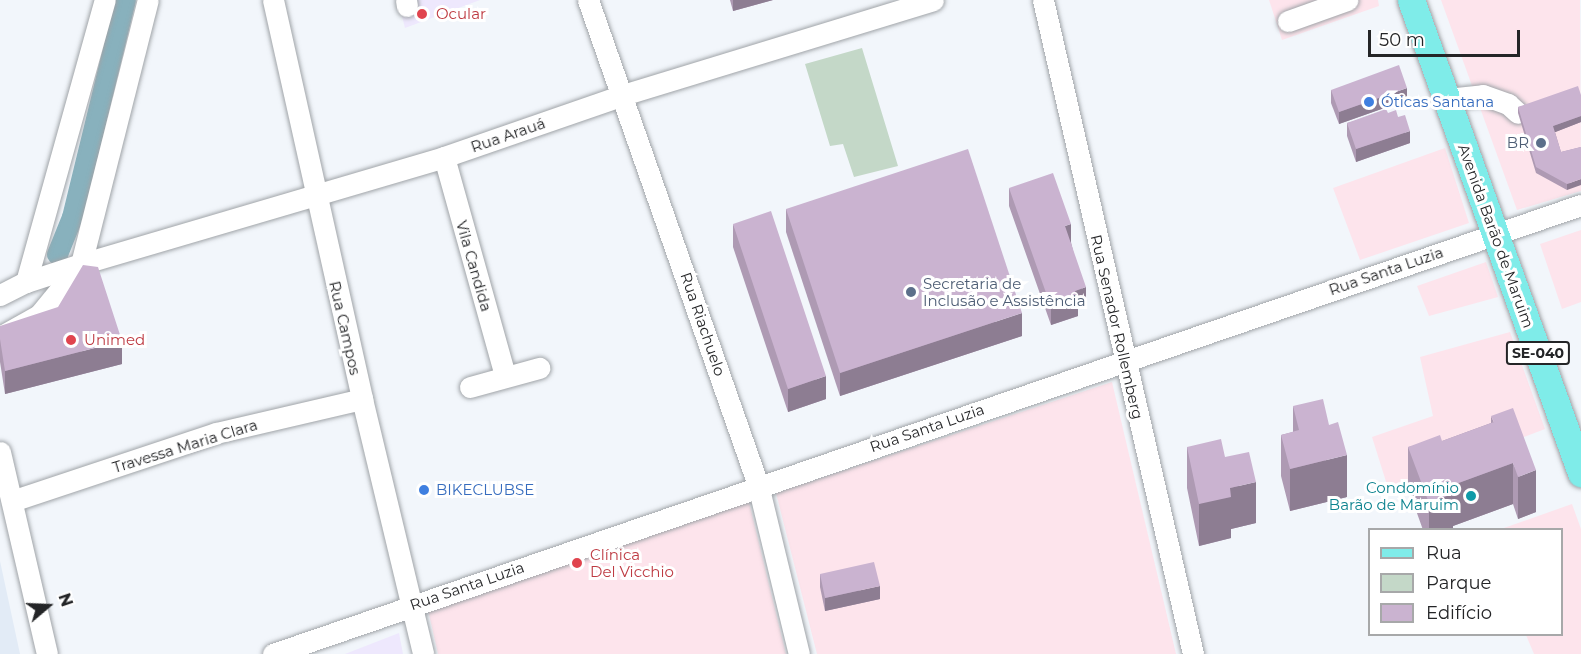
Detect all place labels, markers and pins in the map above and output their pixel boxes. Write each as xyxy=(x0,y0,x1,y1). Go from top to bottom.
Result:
marker: Ocular xyxy=(413,5,431,23)
place label: Ocular xyxy=(436,5,486,23)
place label: Óticas Santana xyxy=(1381,93,1494,111)
marker: Óticas Santana xyxy=(1362,95,1376,109)
place label: BR xyxy=(1507,134,1529,152)
marker: BR xyxy=(1534,136,1548,150)
place label: Secretaria de Inclusão e Assistência xyxy=(923,274,1086,309)
marker: Secretaria de Inclusão e Assistência xyxy=(904,285,918,299)
marker: Unimed xyxy=(62,331,80,349)
place label: Unimed xyxy=(84,331,145,349)
place label: Condomínio Barão de Maruim xyxy=(1329,478,1459,513)
place label: BIKECLUBSE xyxy=(436,481,534,499)
marker: BIKECLUBSE xyxy=(417,483,431,497)
marker: Condomínio Barão de Maruim xyxy=(1464,489,1478,503)
place label: Clínica Del Vicchio xyxy=(590,545,674,580)
marker: Clínica Del Vicchio xyxy=(568,554,586,572)

